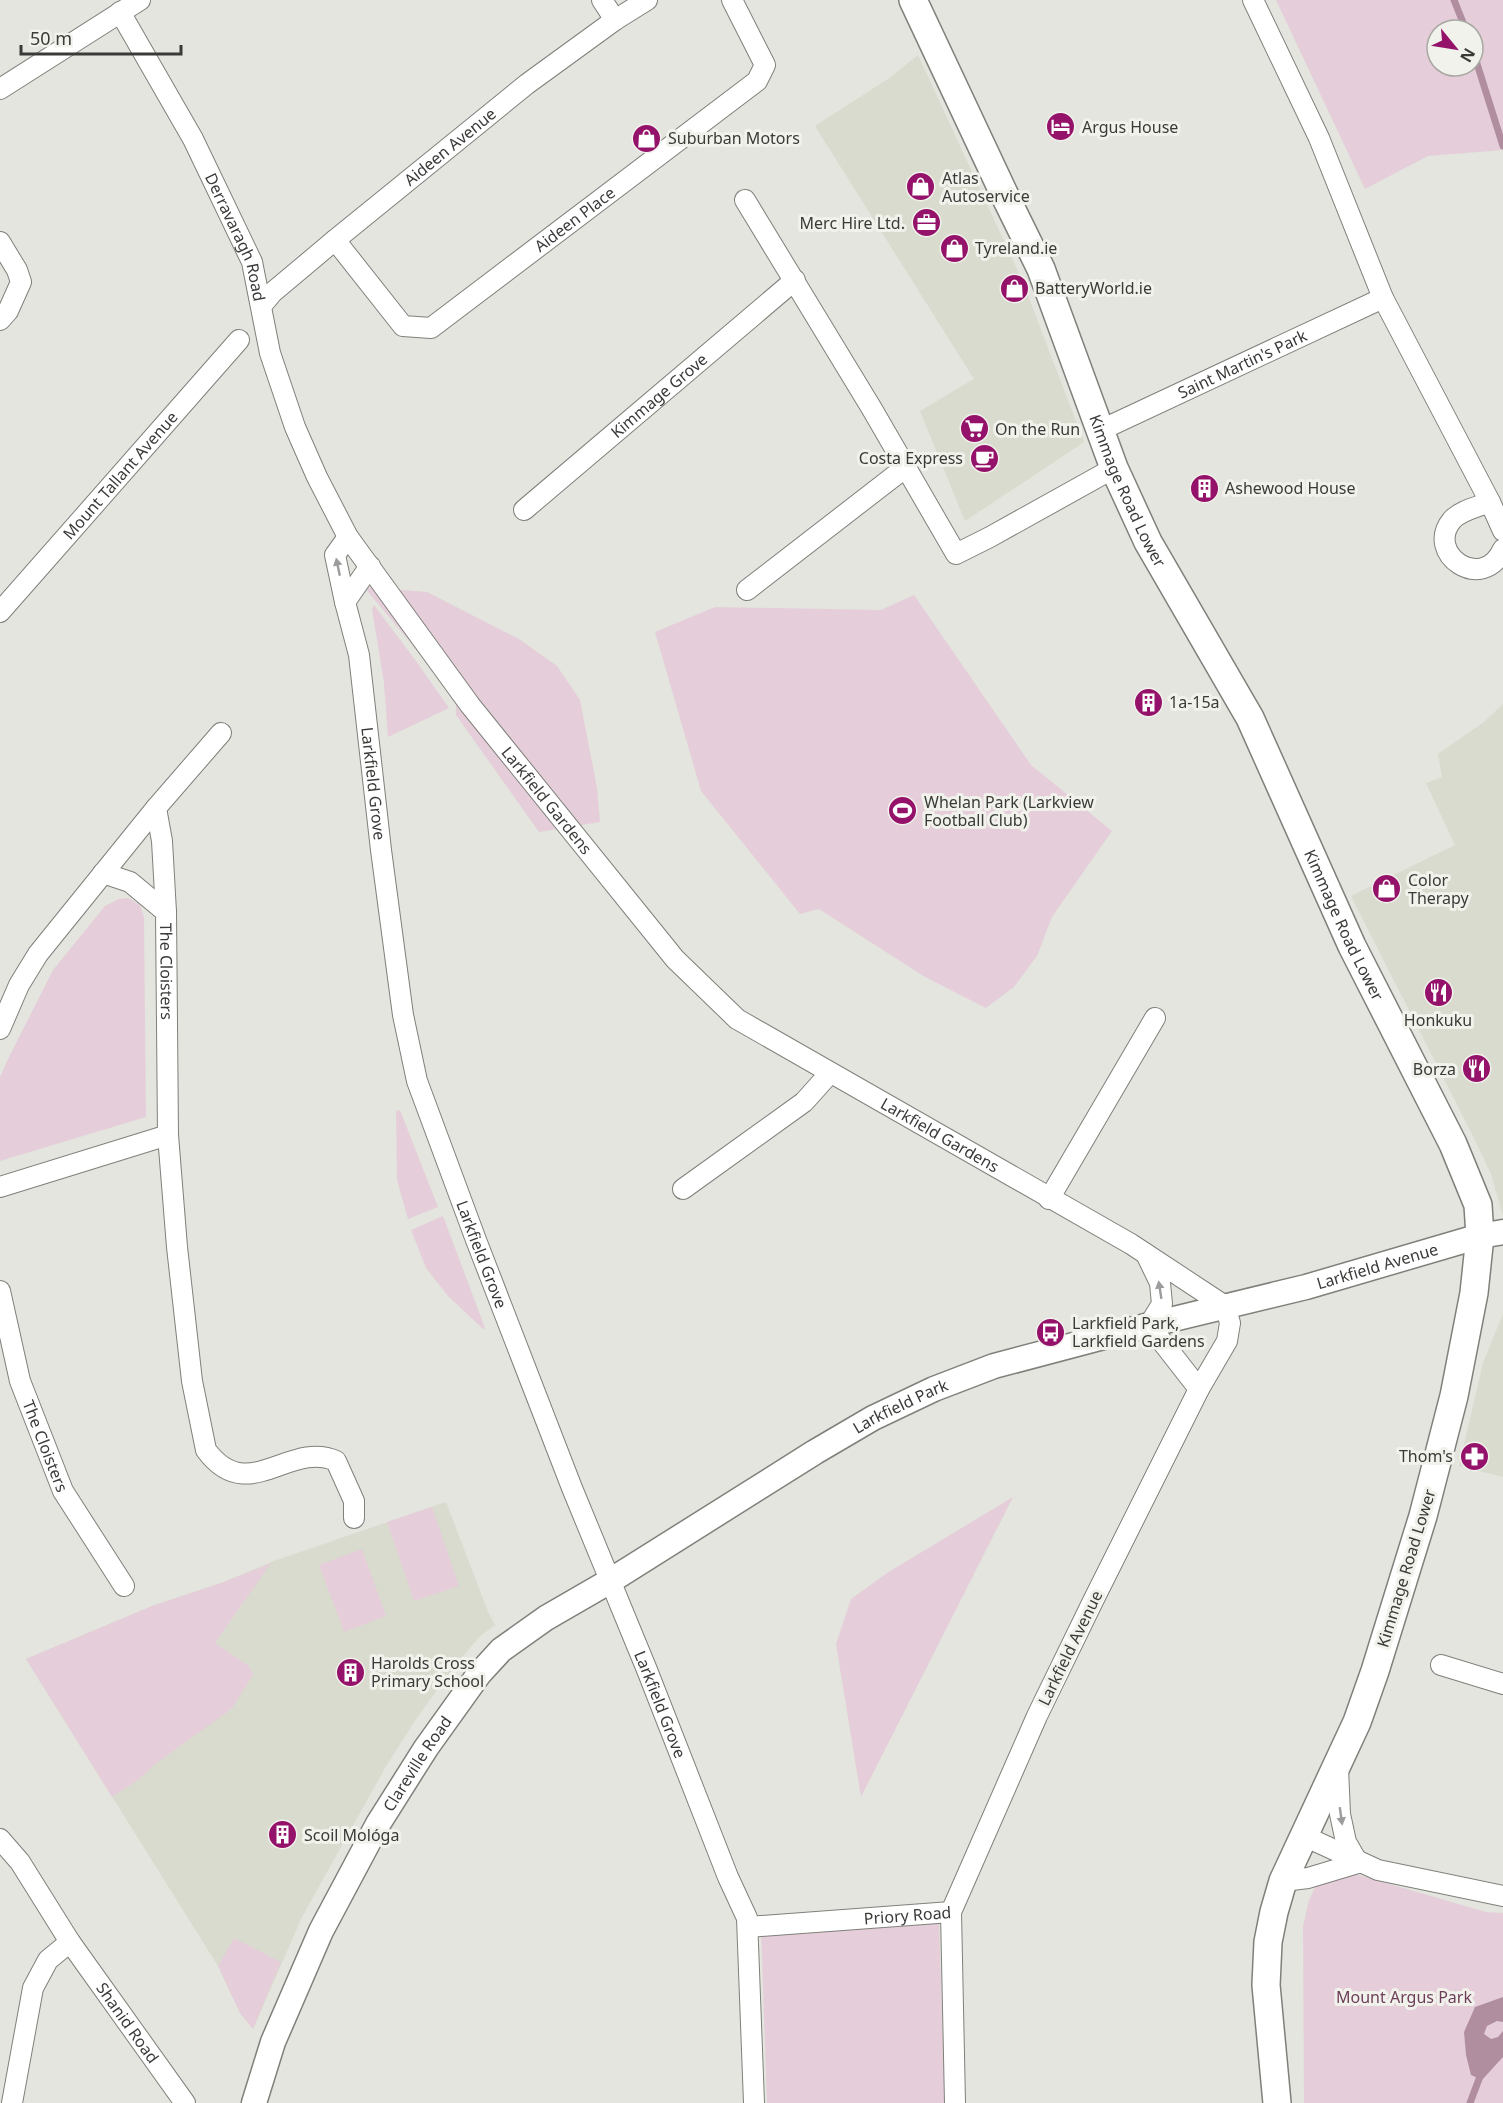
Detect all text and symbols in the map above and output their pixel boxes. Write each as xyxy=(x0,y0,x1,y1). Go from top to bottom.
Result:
scale bar xyxy=(21,18,182,56)
north arrow xyxy=(1425,18,1485,78)
text: 50 m xyxy=(30,26,72,50)
text: N xyxy=(1455,44,1481,67)
street label: Aideen Avenue xyxy=(399,103,501,191)
hotel icon: Argus House xyxy=(1045,111,1077,143)
place label: Argus House xyxy=(1082,116,1178,138)
shop icon: Suburban Motors xyxy=(631,122,663,154)
place label: Suburban Motors xyxy=(668,127,800,149)
place label: Atlas Autoservice xyxy=(942,167,1030,207)
street label: Derravaragh Road xyxy=(200,169,271,303)
shop icon: Atlas Autoservice xyxy=(905,171,937,203)
street label: Aideen Place xyxy=(530,181,620,257)
office icon: Merc Hire Ltd. xyxy=(910,207,942,239)
place label: Merc Hire Ltd. xyxy=(800,212,905,234)
shop icon: Tyreland.ie xyxy=(938,232,970,264)
place label: Tyreland.ie xyxy=(975,237,1057,259)
shop icon: BatteryWorld.ie xyxy=(998,272,1030,304)
place label: BatteryWorld.ie xyxy=(1035,277,1152,299)
street label: Saint Martin's Park xyxy=(1174,324,1311,404)
street label: Kimmage Grove xyxy=(606,348,712,443)
street label: Mount Tallant Avenue xyxy=(58,406,182,544)
street label: Kimmage Road Lower xyxy=(1084,411,1171,571)
supermarket icon: On the Run xyxy=(958,413,990,445)
place label: On the Run xyxy=(995,418,1080,440)
cafe icon: Costa Express xyxy=(968,442,1000,474)
place label: Costa Express xyxy=(859,447,963,469)
building icon: Ashewood House xyxy=(1188,472,1220,504)
place label: Ashewood House xyxy=(1225,477,1356,499)
one-way arrow xyxy=(332,558,342,577)
building icon: 1a-15a xyxy=(1132,686,1164,718)
place label: 1a-15a xyxy=(1169,691,1220,713)
street label: Larkfield Grove xyxy=(356,726,391,841)
street label: Larkfield Gardens xyxy=(497,742,597,859)
place label: Whelan Park (Larkview Football Club) xyxy=(924,791,1094,831)
sports icon: Whelan Park (Larkview Football Club) xyxy=(887,795,919,827)
street label: Kimmage Road Lower xyxy=(1299,846,1389,1005)
place label: Color Therapy xyxy=(1408,869,1470,909)
shop icon: Color Therapy xyxy=(1371,873,1403,905)
street label: The Cloisters xyxy=(155,923,178,1020)
restaurant icon: Honkuku xyxy=(1422,976,1454,1008)
place label: Honkuku xyxy=(1404,1009,1472,1031)
restaurant icon: Borza xyxy=(1461,1053,1493,1085)
place label: Borza xyxy=(1413,1058,1456,1080)
street label: Larkfield Gardens xyxy=(877,1092,1003,1177)
street label: Larkfield Grove xyxy=(451,1197,512,1312)
street label: Larkfield Avenue xyxy=(1314,1238,1441,1294)
one-way arrow xyxy=(1155,1280,1164,1299)
place label: Larkfield Park, Larkfield Gardens xyxy=(1072,1312,1205,1352)
bus stop icon: Larkfield Park, Larkfield Gardens xyxy=(1035,1316,1067,1348)
street label: Larkfield Park xyxy=(849,1374,951,1438)
street label: The Cloisters xyxy=(18,1397,73,1495)
pharmacy icon: Thom's xyxy=(1458,1440,1490,1472)
place label: Thom's xyxy=(1399,1445,1453,1467)
street label: Kimmage Road Lower xyxy=(1371,1486,1441,1650)
street label: Larkfield Avenue xyxy=(1033,1587,1107,1709)
street label: Larkfield Grove xyxy=(629,1647,691,1761)
place label: Harolds Cross Primary School xyxy=(371,1652,484,1692)
building icon: Harolds Cross Primary School xyxy=(334,1656,366,1688)
street label: Clareville Road xyxy=(378,1711,457,1816)
one-way arrow xyxy=(1336,1806,1346,1825)
building icon: Scoil Mológa xyxy=(267,1819,299,1851)
place label: Scoil Mológa xyxy=(304,1824,399,1846)
street label: Priory Road xyxy=(863,1901,952,1929)
street label: Shanid Road xyxy=(91,1978,164,2067)
park label: Mount Argus Park xyxy=(1336,1986,1472,2008)

